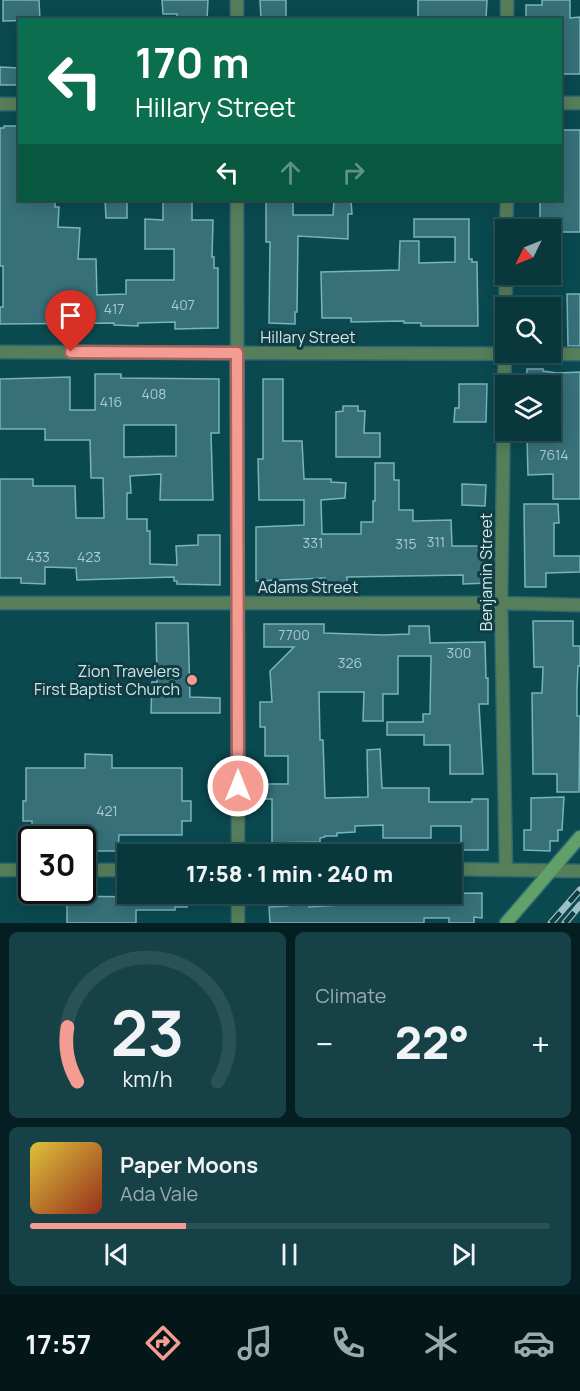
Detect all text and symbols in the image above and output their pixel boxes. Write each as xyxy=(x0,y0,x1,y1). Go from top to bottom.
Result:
text: 170 m xyxy=(135,33,250,91)
icon: left xyxy=(36,42,114,120)
text: Hillary Street xyxy=(135,88,296,125)
icon: left xyxy=(211,156,244,189)
icon: ahead xyxy=(274,156,307,189)
icon: right xyxy=(337,156,370,189)
north arrow xyxy=(495,219,561,285)
map controls xyxy=(495,219,561,441)
pin xyxy=(45,290,96,352)
house number: 407 xyxy=(171,295,195,314)
button: search xyxy=(495,297,561,363)
icon: arrive xyxy=(54,299,87,332)
house number: 417 xyxy=(104,299,124,318)
street label: Hillary Street xyxy=(260,326,356,348)
button: layers xyxy=(495,375,561,441)
house number: 408 xyxy=(142,384,166,403)
house number: 416 xyxy=(100,392,122,411)
house number: 7614 xyxy=(539,445,569,464)
street label: Benjamin Street xyxy=(475,513,497,631)
house number: 311 xyxy=(427,532,445,551)
house number: 331 xyxy=(303,533,323,552)
house number: 315 xyxy=(395,534,417,553)
house number: 433 xyxy=(26,547,50,566)
house number: 423 xyxy=(77,547,101,566)
street label: Adams Street xyxy=(258,576,358,598)
house number: 7700 xyxy=(278,625,310,644)
house number: 300 xyxy=(447,643,471,662)
house number: 326 xyxy=(338,653,362,672)
place label: Zion Travelers First Baptist Church xyxy=(34,660,180,700)
marker: Zion Travelers First Baptist Church xyxy=(185,673,199,687)
position arrow xyxy=(206,754,270,818)
house number: 421 xyxy=(96,801,118,820)
speed limit sign: 30 xyxy=(18,826,96,904)
text: 17:58 · 1 min · 240 m xyxy=(186,859,393,889)
text: Climate xyxy=(316,982,387,1009)
text: 23 xyxy=(111,989,184,1075)
text: 22° xyxy=(395,1011,469,1073)
text: − xyxy=(316,1021,333,1066)
text: + xyxy=(531,1021,550,1066)
text: km/h xyxy=(122,1064,172,1093)
text: Paper Moons xyxy=(120,1150,258,1180)
text: Ada Vale xyxy=(120,1180,198,1207)
icon: previous xyxy=(100,1238,133,1271)
icon: pause xyxy=(273,1238,306,1271)
icon: next xyxy=(447,1238,480,1271)
icon: directions xyxy=(142,1322,184,1364)
icon: music xyxy=(234,1322,276,1364)
icon: phone xyxy=(327,1322,369,1364)
icon: climate xyxy=(420,1322,462,1364)
icon: car xyxy=(513,1322,555,1364)
text: 17:57 xyxy=(25,1325,91,1362)

